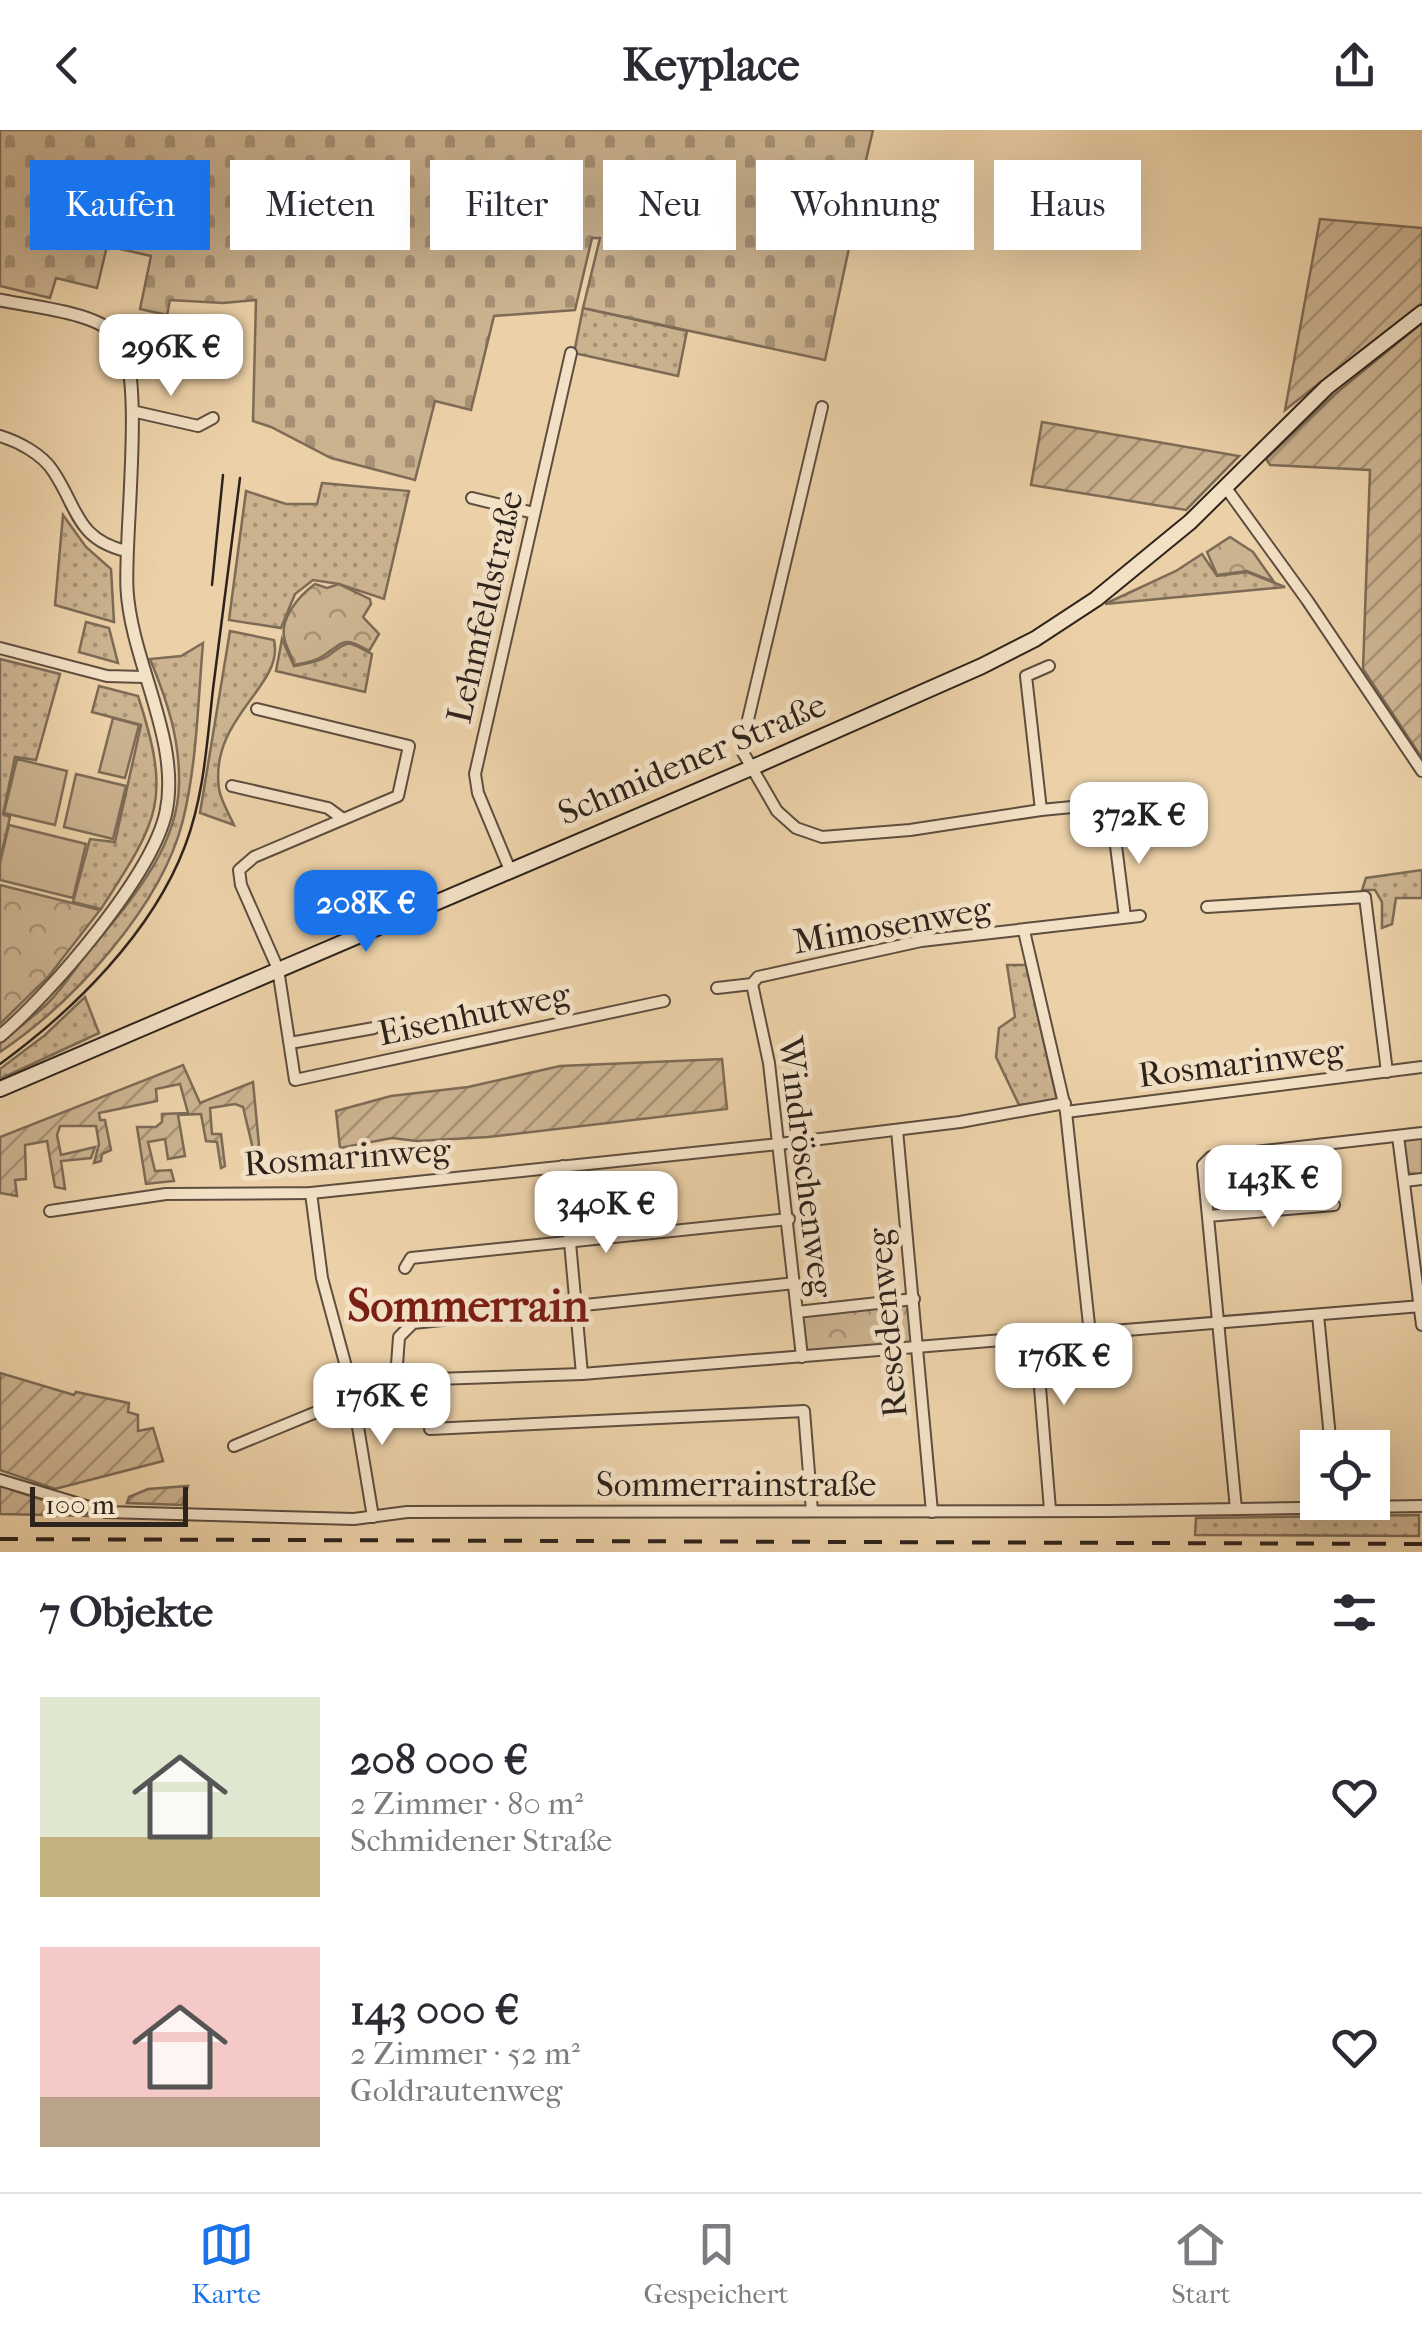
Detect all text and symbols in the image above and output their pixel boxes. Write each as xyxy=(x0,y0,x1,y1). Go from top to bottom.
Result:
icon: back xyxy=(40,38,95,93)
icon: share xyxy=(1327,38,1382,93)
text: Keyplace xyxy=(623,39,799,92)
chip: Kaufen xyxy=(30,160,210,250)
chip: Mieten xyxy=(230,160,410,250)
chip: Filter xyxy=(430,160,583,250)
chip: Neu xyxy=(603,160,736,250)
chip: Wohnung xyxy=(756,160,974,250)
chip: Haus xyxy=(994,160,1141,250)
pin: 296K € xyxy=(90,314,252,399)
text: 296K € xyxy=(121,328,221,365)
street label: Lehmfeldstraße xyxy=(438,487,532,727)
street label: Schmidener Straße xyxy=(552,684,832,834)
pin: 372K € xyxy=(1058,782,1220,867)
text: 372K € xyxy=(1092,796,1186,833)
pin: 208K € xyxy=(285,870,447,955)
text: 208K € xyxy=(316,884,416,921)
street label: Mimosenweg xyxy=(790,887,994,963)
street label: Eisenhutweg xyxy=(374,974,574,1054)
street label: Rosmarinweg xyxy=(1136,1030,1347,1096)
street label: Windröschenweg xyxy=(770,1033,842,1300)
street label: Rosmarinweg xyxy=(242,1129,452,1185)
pin: 143K € xyxy=(1192,1145,1354,1230)
text: 143K € xyxy=(1227,1159,1319,1196)
pin: 340K € xyxy=(525,1171,687,1256)
text: 340K € xyxy=(557,1185,655,1222)
street label: Resedenweg xyxy=(858,1226,916,1419)
district label: Sommerrain xyxy=(347,1280,590,1333)
pin: 176K € xyxy=(983,1323,1145,1408)
text: 176K € xyxy=(1017,1337,1111,1374)
pin: 176K € xyxy=(301,1363,463,1448)
text: 176K € xyxy=(335,1377,429,1414)
map controls xyxy=(1300,1430,1390,1520)
button: locate xyxy=(1300,1430,1390,1520)
street label: Sommerrainstraße xyxy=(596,1464,876,1505)
scale bar xyxy=(30,1482,188,1526)
text: 100 m xyxy=(45,1488,115,1521)
icon: filters xyxy=(1327,1585,1382,1640)
text: 7 Objekte xyxy=(40,1588,213,1637)
text: 208 000 € xyxy=(350,1736,528,1785)
icon: home xyxy=(120,1737,240,1857)
icon: heart xyxy=(1327,1770,1382,1825)
text: 2 Zimmer · 80 m² xyxy=(350,1785,583,1822)
text: Schmidener Straße xyxy=(350,1822,612,1859)
text: 143 000 € xyxy=(350,1986,520,2035)
icon: home xyxy=(120,1987,240,2107)
icon: heart xyxy=(1327,2020,1382,2075)
text: 2 Zimmer · 52 m² xyxy=(350,2035,580,2072)
text: Goldrautenweg xyxy=(350,2072,562,2109)
tab: Karte xyxy=(191,2217,261,2310)
tab: Gespeichert xyxy=(644,2217,788,2310)
tab: Start xyxy=(1171,2217,1231,2310)

